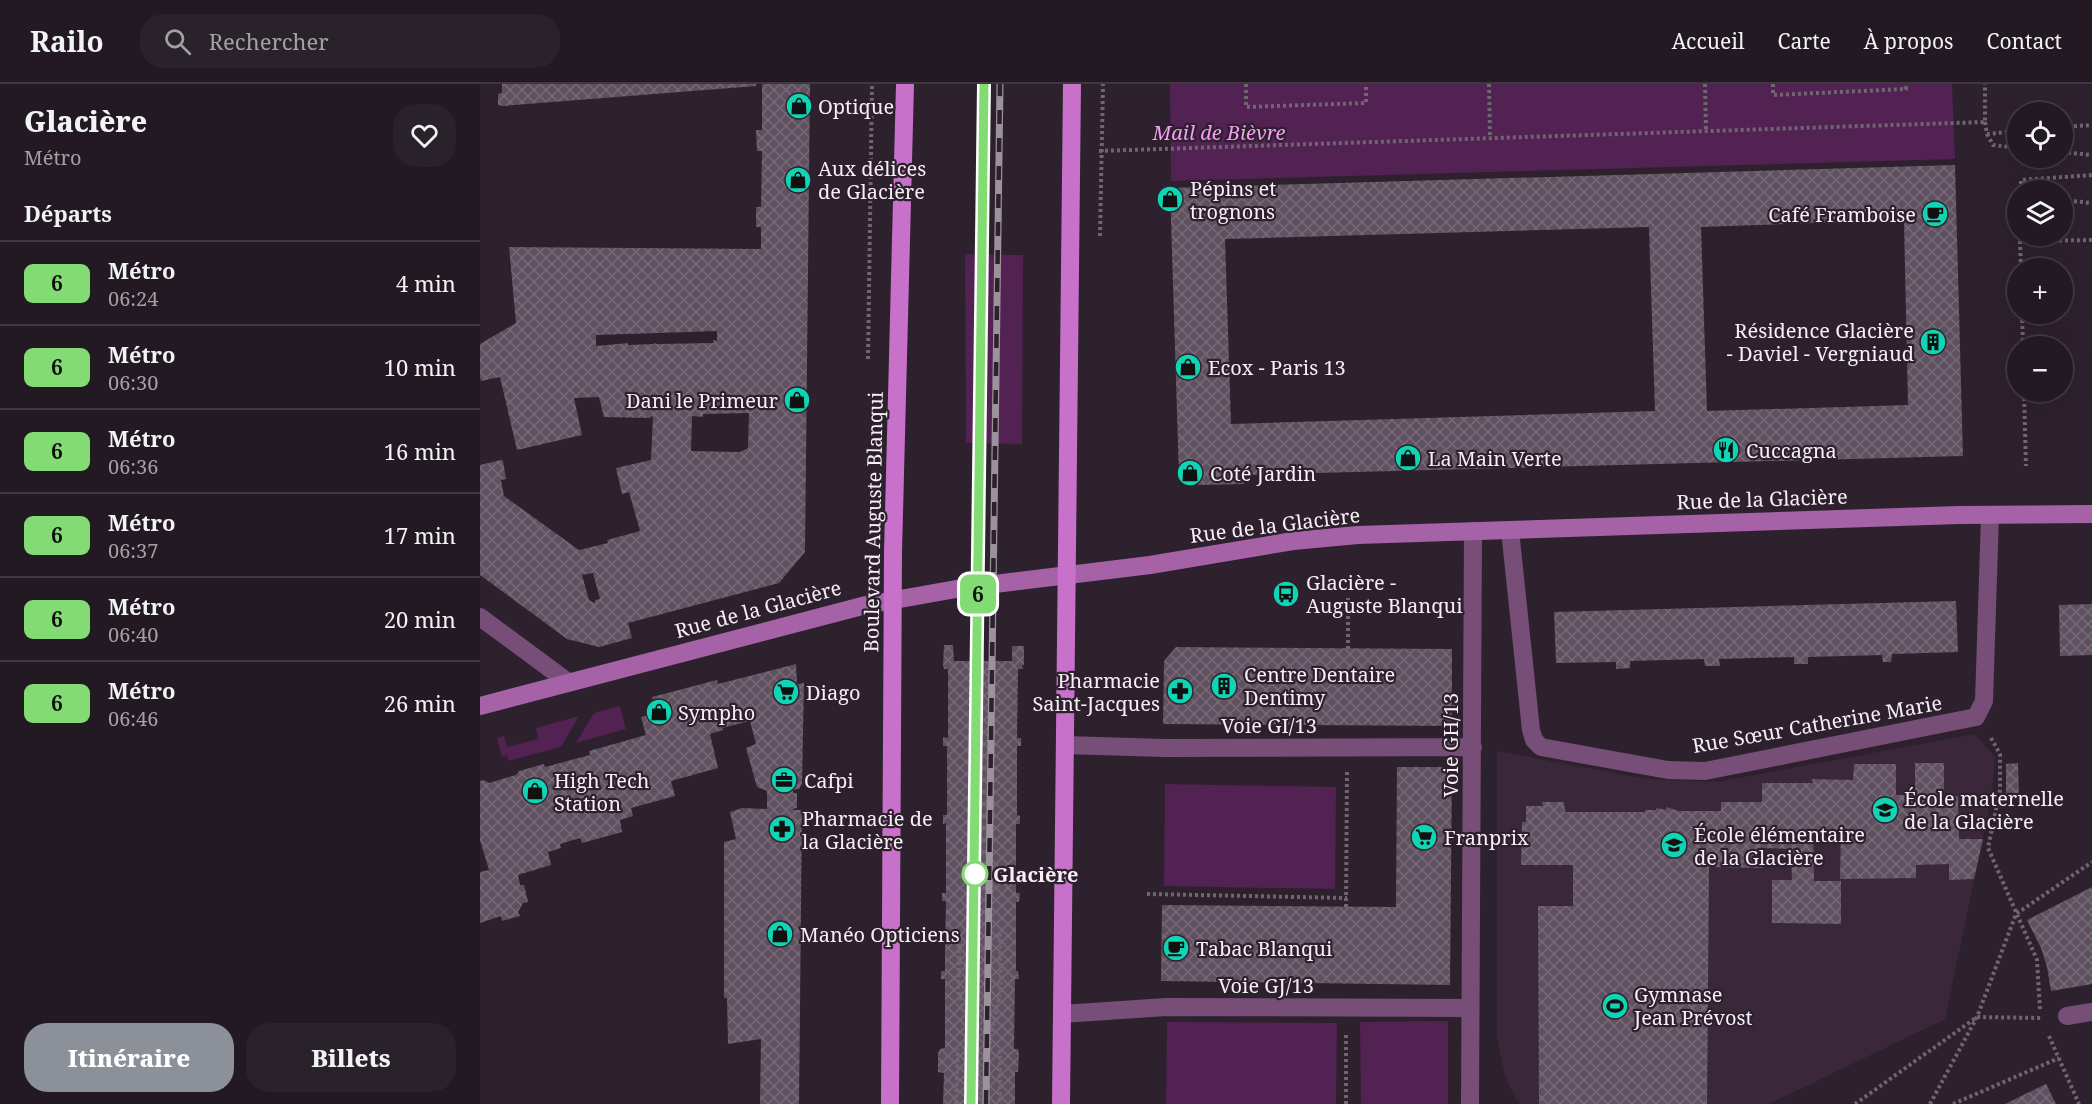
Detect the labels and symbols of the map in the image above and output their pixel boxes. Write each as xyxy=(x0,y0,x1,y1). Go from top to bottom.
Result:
shop icon: Optique xyxy=(784,91,814,121)
place label: Optique xyxy=(818,93,894,120)
park label: Mail de Bièvre xyxy=(1152,119,1286,146)
place label: Aux délices de Glacière xyxy=(818,155,926,205)
shop icon: Aux délices de Glacière xyxy=(783,165,813,195)
place label: Pépins et trognons xyxy=(1190,175,1276,225)
shop icon: Pépins et trognons xyxy=(1155,184,1185,214)
cafe icon: Café Framboise xyxy=(1920,199,1950,229)
place label: Café Framboise xyxy=(1768,201,1916,228)
place label: Résidence Glacière - Daviel - Vergniaud xyxy=(1727,317,1914,367)
building icon: Résidence Glacière - Daviel - Vergniaud xyxy=(1918,327,1948,357)
shop icon: Ecox - Paris 13 xyxy=(1173,352,1203,382)
place label: Ecox - Paris 13 xyxy=(1208,354,1346,381)
shop icon: Dani le Primeur xyxy=(782,385,812,415)
place label: Dani le Primeur xyxy=(626,387,779,414)
street label: Boulevard Auguste Blanqui xyxy=(857,391,889,653)
restaurant icon: Cuccagna xyxy=(1711,435,1741,465)
place label: Cuccagna xyxy=(1746,437,1837,464)
shop icon: La Main Verte xyxy=(1393,443,1423,473)
place label: La Main Verte xyxy=(1428,445,1562,472)
shop icon: Coté Jardin xyxy=(1175,458,1205,488)
place label: Coté Jardin xyxy=(1210,460,1316,487)
street label: Rue de la Glacière xyxy=(1676,483,1848,515)
street label: Rue de la Glacière xyxy=(1188,501,1362,549)
place label: Glacière - Auguste Blanqui xyxy=(1306,569,1463,619)
street label: Rue de la Glacière xyxy=(672,574,844,644)
line badge: 6 xyxy=(958,574,998,614)
bus stop icon: Glacière - Auguste Blanqui xyxy=(1271,579,1301,609)
place label: Centre Dentaire Dentimy xyxy=(1244,661,1395,711)
place label: Pharmacie Saint-Jacques xyxy=(1032,667,1160,717)
building icon: Centre Dentaire Dentimy xyxy=(1209,671,1239,701)
pharmacy icon: Pharmacie Saint-Jacques xyxy=(1165,676,1195,706)
supermarket icon: Diago xyxy=(771,677,801,707)
place label: Diago xyxy=(806,679,861,706)
street label: Rue Sœur Catherine Marie xyxy=(1690,689,1944,759)
street label: Voie GH/13 xyxy=(1437,693,1464,797)
shop icon: Sympho xyxy=(644,697,674,727)
place label: Sympho xyxy=(678,699,755,726)
street label: Voie GI/13 xyxy=(1221,712,1317,739)
office icon: Cafpi xyxy=(769,765,799,795)
place label: High Tech Station xyxy=(554,767,650,817)
place label: Cafpi xyxy=(804,767,854,794)
shop icon: High Tech Station xyxy=(520,776,550,806)
place label: École maternelle de la Glacière xyxy=(1904,785,2064,835)
school or university icon: École maternelle de la Glacière xyxy=(1870,795,1900,825)
place label: Pharmacie de la Glacière xyxy=(802,805,933,855)
pharmacy icon: Pharmacie de la Glacière xyxy=(767,814,797,844)
place label: École élémentaire de la Glacière xyxy=(1694,821,1865,871)
supermarket icon: Franprix xyxy=(1409,822,1439,852)
place label: Franprix xyxy=(1444,824,1529,851)
school or university icon: École élémentaire de la Glacière xyxy=(1659,830,1689,860)
marker: Glacière xyxy=(962,861,988,887)
place label: Glacière xyxy=(993,861,1078,888)
shop icon: Manéo Opticiens xyxy=(765,919,795,949)
place label: Manéo Opticiens xyxy=(800,921,960,948)
cafe icon: Tabac Blanqui xyxy=(1161,933,1191,963)
place label: Tabac Blanqui xyxy=(1196,935,1333,962)
street label: Voie GJ/13 xyxy=(1218,972,1314,999)
place label: Gymnase Jean Prévost xyxy=(1633,981,1753,1031)
sports icon: Gymnase Jean Prévost xyxy=(1600,991,1630,1021)

